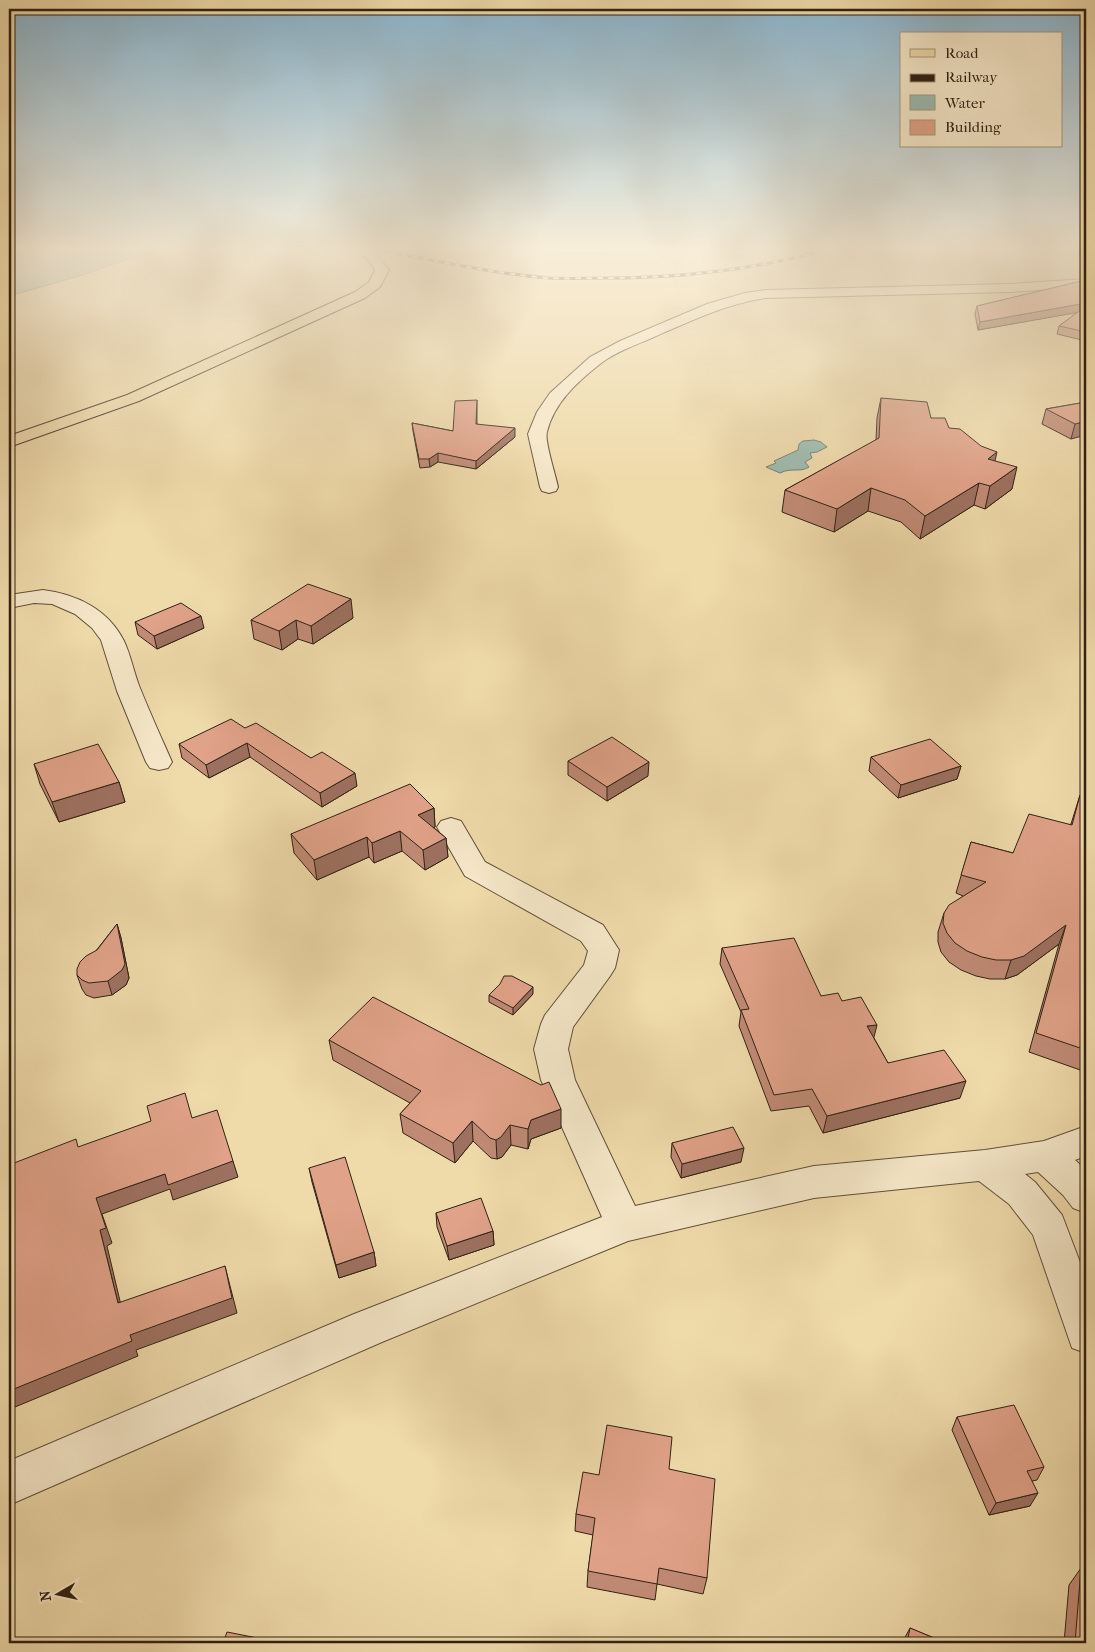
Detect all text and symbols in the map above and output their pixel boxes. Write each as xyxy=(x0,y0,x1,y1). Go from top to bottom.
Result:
legend xyxy=(900,32,1062,148)
text: Road xyxy=(945,44,979,62)
text: Railway xyxy=(945,68,998,86)
text: Water xyxy=(944,94,985,112)
text: Building xyxy=(945,118,1002,136)
north arrow xyxy=(32,1570,82,1620)
text: N xyxy=(36,1589,55,1603)

